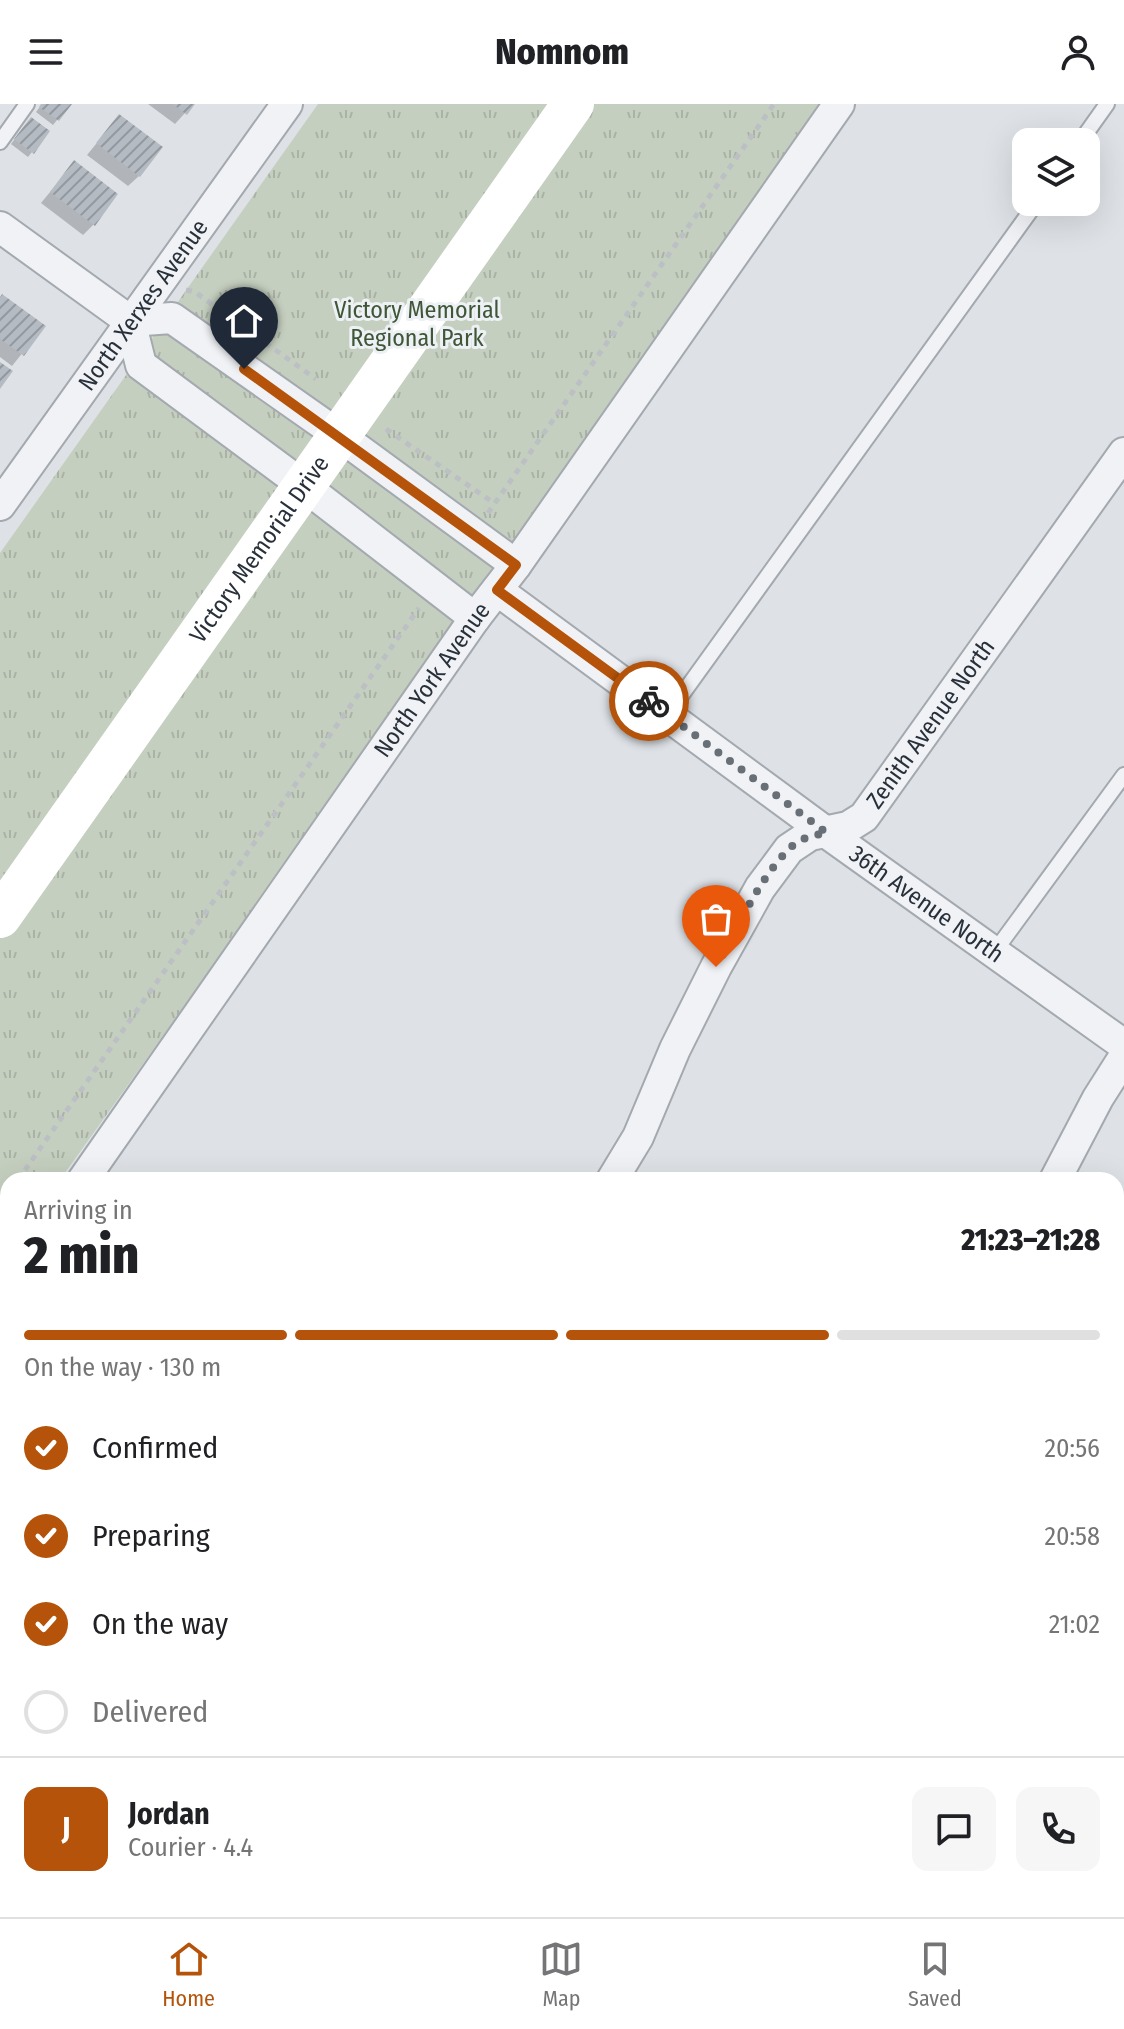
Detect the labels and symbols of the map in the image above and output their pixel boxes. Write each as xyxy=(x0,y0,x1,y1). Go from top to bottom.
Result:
street label: North Xerxes Avenue xyxy=(73,214,214,396)
pin xyxy=(210,287,278,369)
park label: Victory Memorial Regional Park xyxy=(334,296,500,352)
street label: Victory Memorial Drive xyxy=(184,450,335,648)
street label: North York Avenue xyxy=(368,597,496,762)
street label: Zenith Avenue North xyxy=(861,634,1001,814)
courier xyxy=(609,661,689,741)
street label: 36th Avenue North xyxy=(844,839,1009,968)
pin xyxy=(682,885,750,967)

